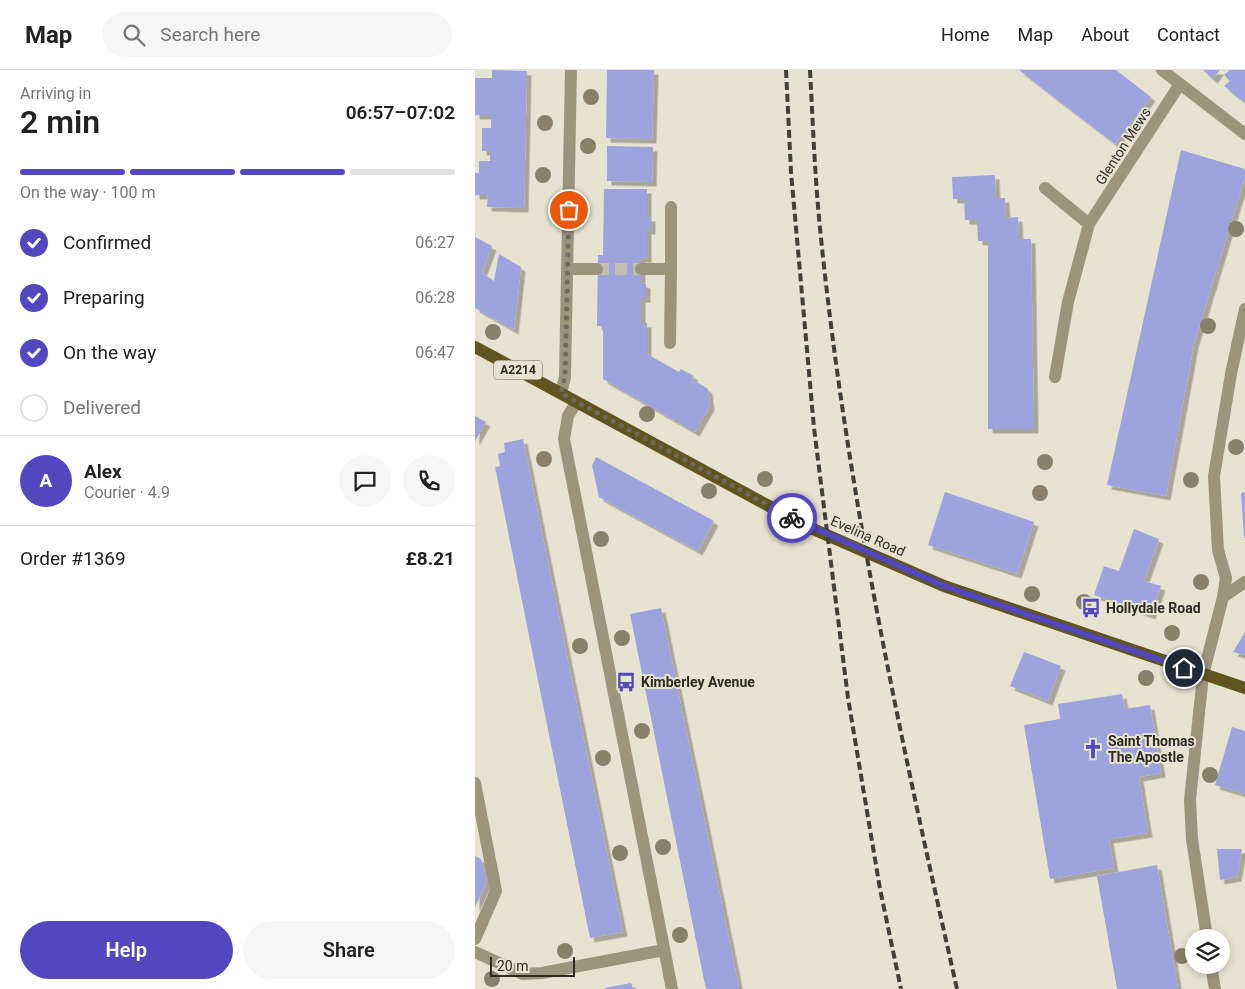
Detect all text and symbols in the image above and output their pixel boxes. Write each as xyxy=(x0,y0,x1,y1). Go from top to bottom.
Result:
search box xyxy=(102,12,452,57)
text: Map xyxy=(25,21,72,49)
icon: search xyxy=(120,21,148,49)
text: Search here xyxy=(160,23,260,46)
text: Home xyxy=(941,24,990,45)
text: Map xyxy=(1018,24,1053,45)
text: About xyxy=(1081,24,1129,45)
text: Contact xyxy=(1157,24,1220,45)
text: Arriving in xyxy=(20,84,91,103)
text: 06:57–07:02 xyxy=(346,101,455,124)
text: 2 min xyxy=(20,103,100,141)
street label: Glenton Mews xyxy=(1092,104,1154,188)
text: On the way · 100 m xyxy=(20,183,156,202)
pin xyxy=(548,189,590,231)
icon: bag xyxy=(555,196,583,224)
icon: check xyxy=(20,229,48,257)
text: Confirmed xyxy=(63,231,151,254)
text: 06:27 xyxy=(415,233,455,252)
icon: check xyxy=(20,284,48,312)
text: Preparing xyxy=(63,286,145,309)
text: 06:28 xyxy=(415,288,455,307)
icon: check xyxy=(20,339,48,367)
text: On the way xyxy=(63,341,156,364)
text: 06:47 xyxy=(415,343,455,362)
road number: A2214 xyxy=(494,360,542,380)
text: Delivered xyxy=(63,396,141,419)
button: chat xyxy=(339,455,391,507)
button: phone xyxy=(403,455,455,507)
text: Alex xyxy=(84,460,122,483)
text: A xyxy=(40,469,52,492)
text: Courier · 4.9 xyxy=(84,483,170,502)
courier xyxy=(767,493,817,543)
icon: bike xyxy=(778,504,806,532)
street label: Evelina Road xyxy=(828,512,908,560)
text: Order #1369 xyxy=(20,547,126,570)
text: £8.21 xyxy=(405,547,455,570)
bus stop icon: Hollydale Road xyxy=(1080,597,1102,619)
place label: Hollydale Road xyxy=(1106,600,1201,616)
pin xyxy=(1163,647,1205,689)
icon: home xyxy=(1170,654,1198,682)
bus stop icon: Kimberley Avenue xyxy=(615,671,637,693)
place label: Kimberley Avenue xyxy=(641,674,755,690)
place label: Saint Thomas The Apostle xyxy=(1108,733,1195,765)
church icon: Saint Thomas The Apostle xyxy=(1082,738,1104,760)
button: Help xyxy=(20,921,233,979)
button: Share xyxy=(243,921,455,979)
map controls xyxy=(1185,929,1230,974)
button: layers xyxy=(1185,929,1230,974)
scale bar xyxy=(490,954,575,977)
text: 20 m xyxy=(497,958,529,974)

